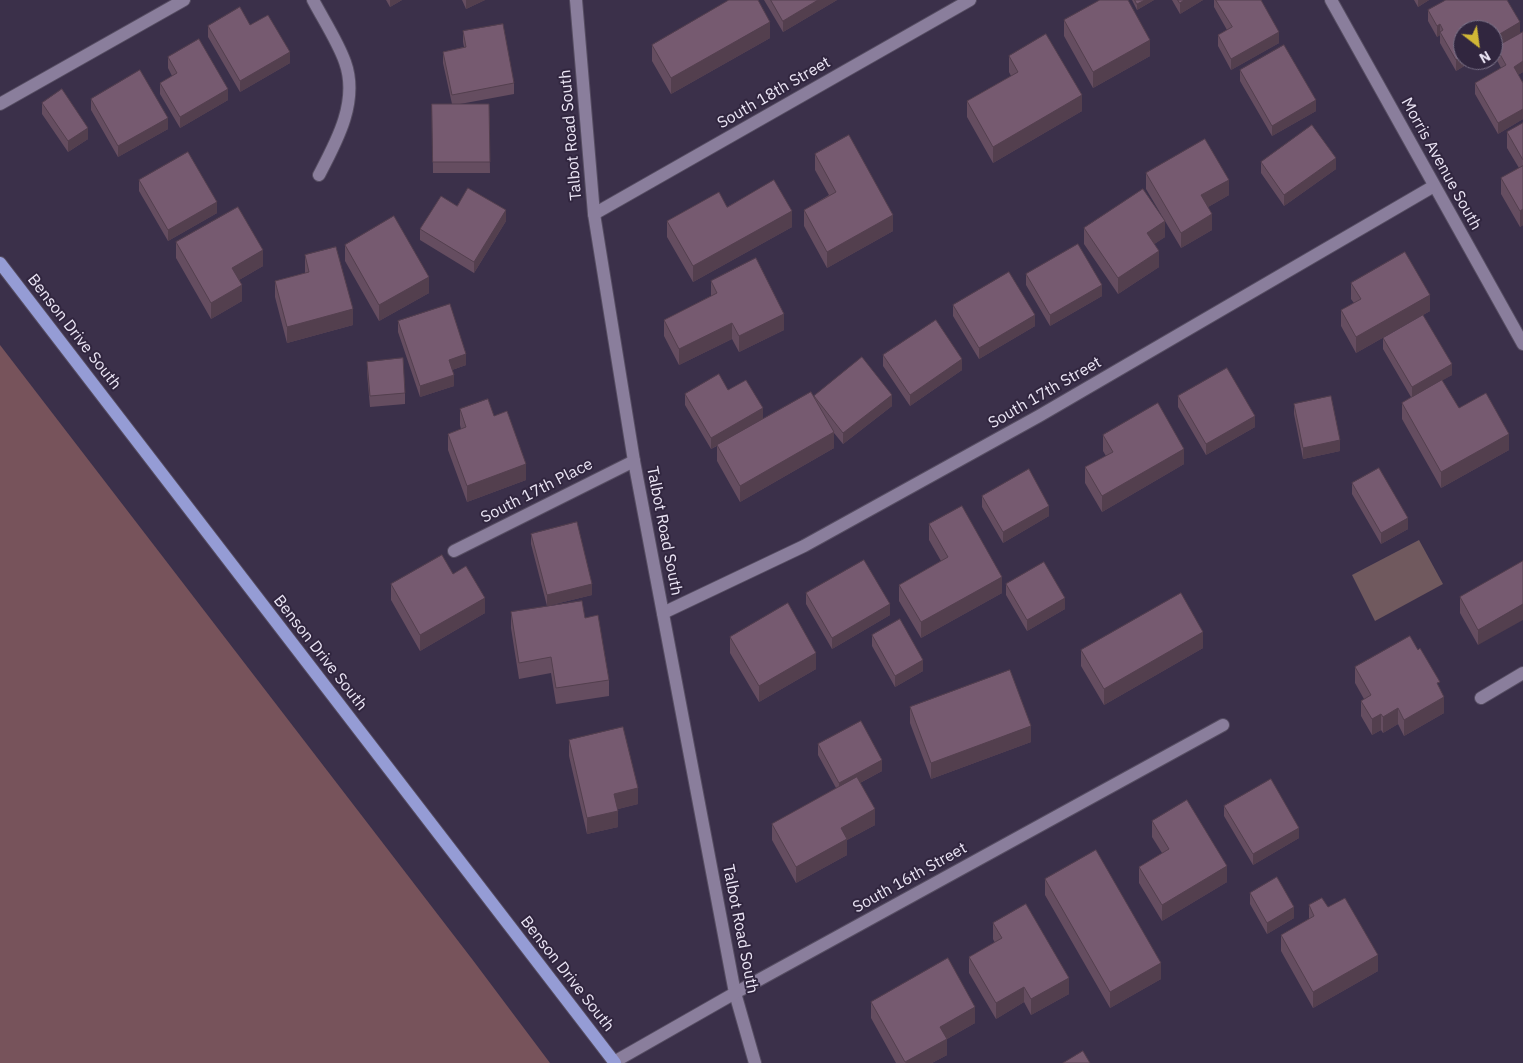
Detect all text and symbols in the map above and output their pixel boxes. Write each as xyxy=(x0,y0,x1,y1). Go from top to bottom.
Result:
north arrow xyxy=(1453,20,1503,70)
text: N xyxy=(1476,47,1494,67)
street label: South 18th Street xyxy=(714,53,834,133)
street label: Talbot Road South xyxy=(556,69,586,201)
street label: Morris Avenue South xyxy=(1397,94,1485,234)
street label: Benson Drive South xyxy=(23,271,125,393)
street label: South 17th Street xyxy=(985,353,1105,433)
street label: South 17th Place xyxy=(478,455,596,527)
street label: Talbot Road South xyxy=(642,465,686,597)
street label: Benson Drive South xyxy=(269,592,371,714)
street label: South 16th Street xyxy=(850,839,970,917)
street label: Talbot Road South xyxy=(718,863,762,995)
street label: Benson Drive South xyxy=(516,913,618,1035)

